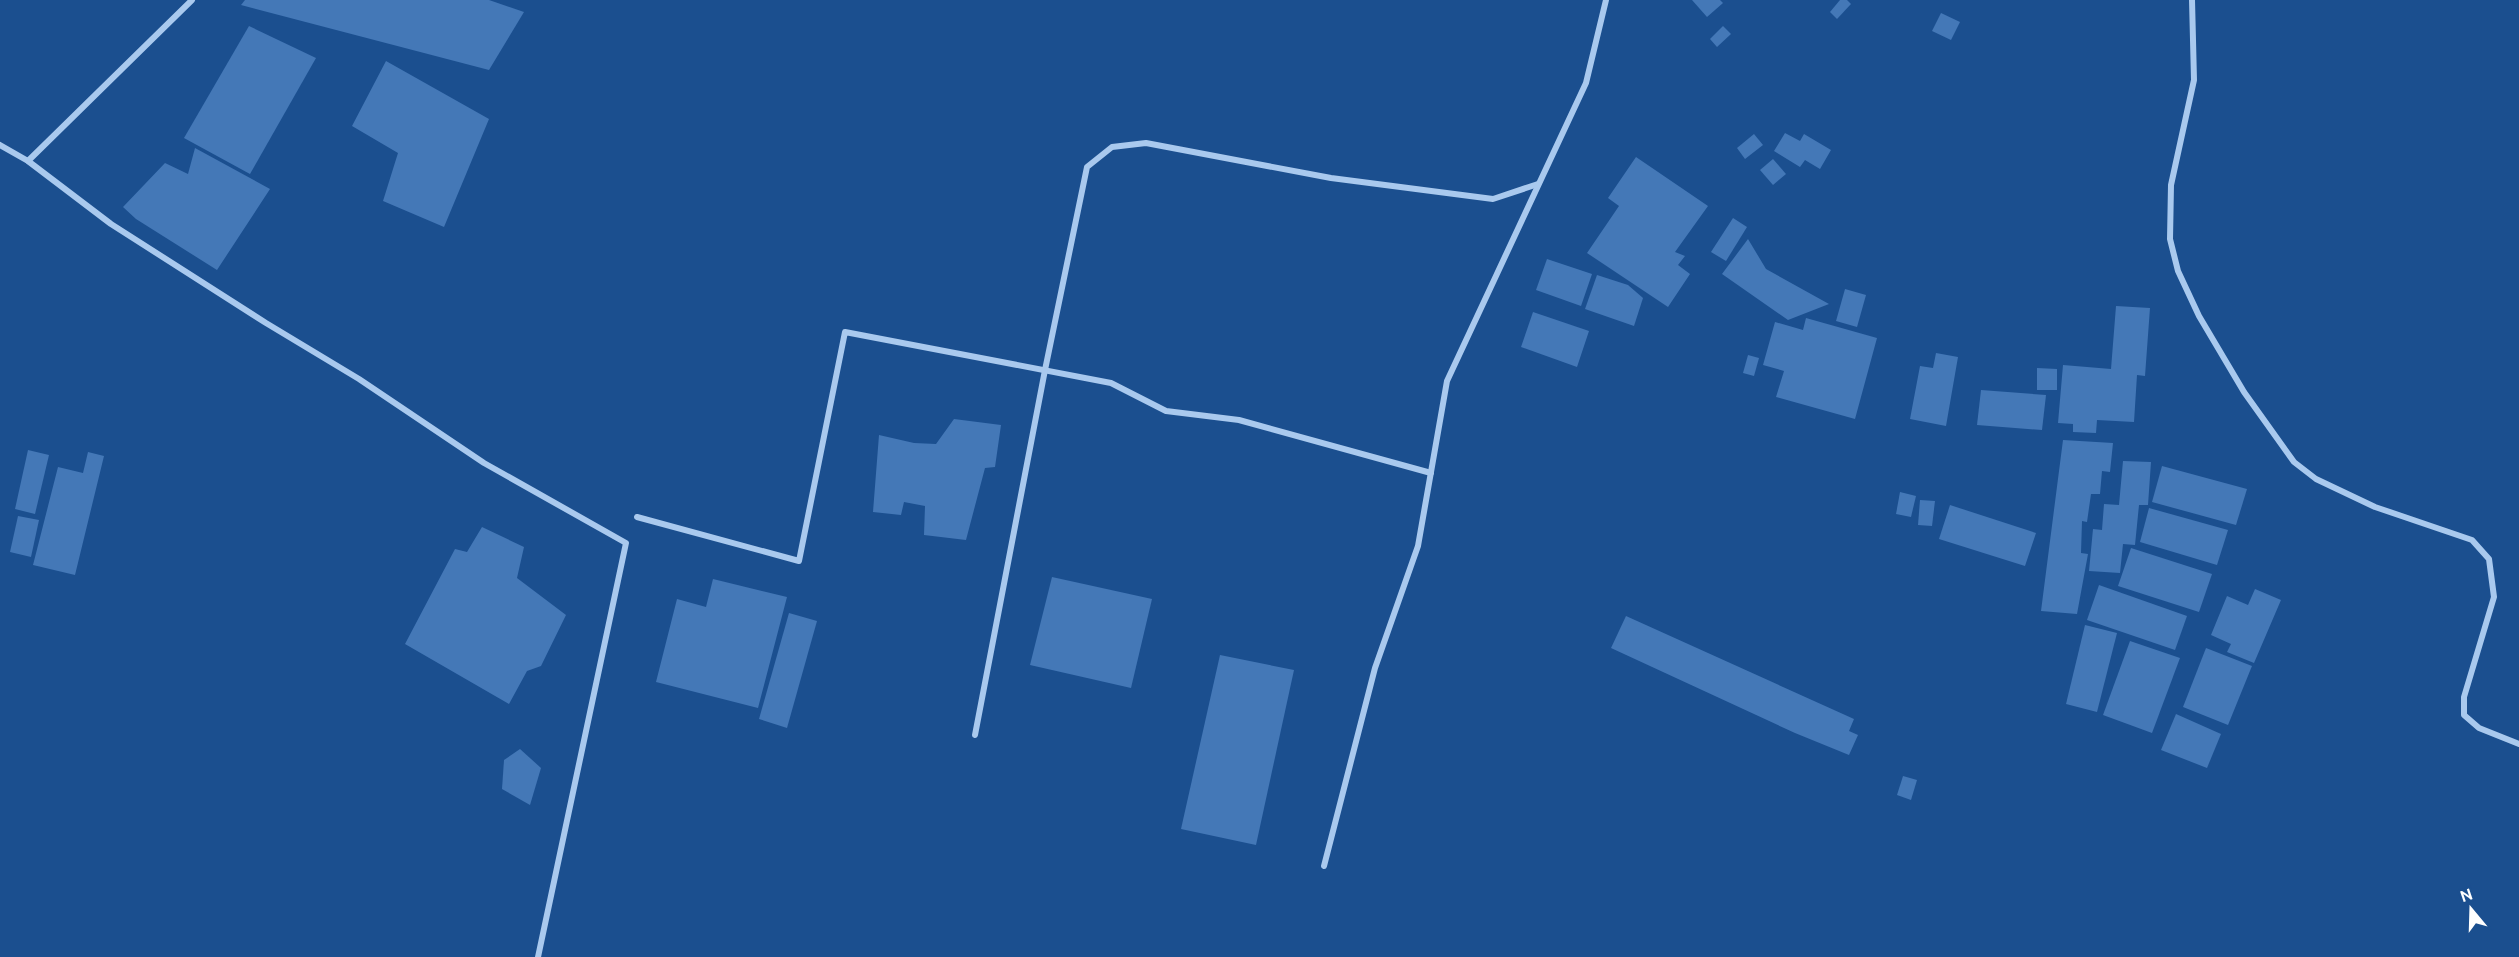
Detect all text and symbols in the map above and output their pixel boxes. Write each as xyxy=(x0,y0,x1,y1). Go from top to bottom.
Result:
north arrow xyxy=(2441,879,2501,939)
text: N xyxy=(2458,884,2475,905)

